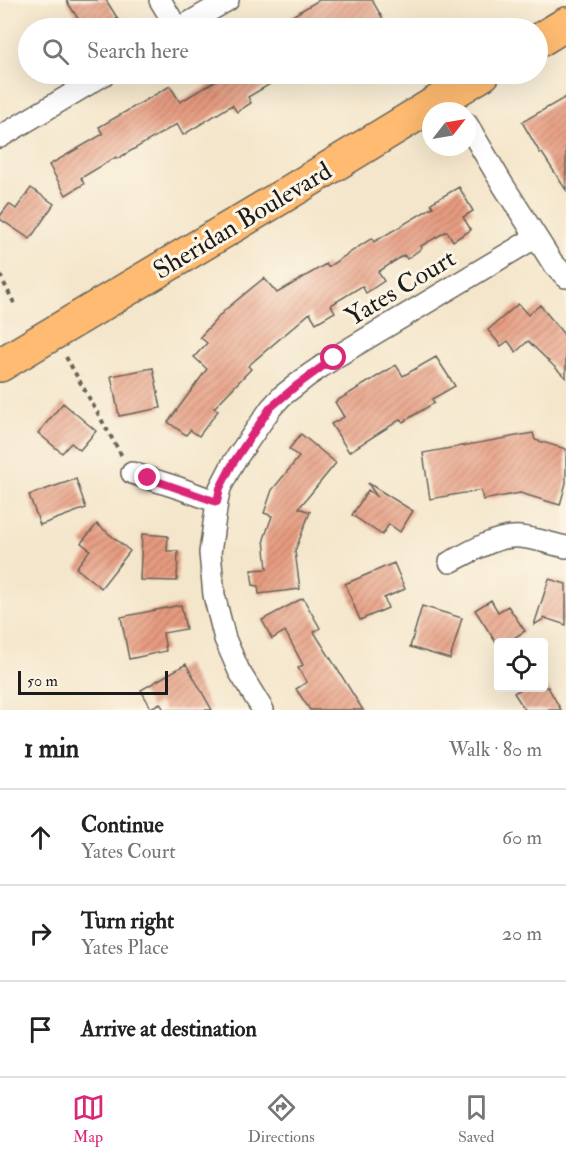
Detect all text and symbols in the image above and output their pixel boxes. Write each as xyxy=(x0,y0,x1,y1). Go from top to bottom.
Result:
search box xyxy=(18,18,548,84)
icon: search xyxy=(39,35,72,68)
text: Search here xyxy=(87,37,189,65)
north arrow xyxy=(422,102,476,156)
street label: Sheridan Boulevard xyxy=(148,155,338,287)
street label: Yates Court xyxy=(340,242,461,333)
route start xyxy=(320,344,346,370)
route end xyxy=(134,464,160,490)
map controls xyxy=(494,638,548,692)
button: locate xyxy=(494,638,548,692)
scale bar xyxy=(18,668,168,696)
text: 50 m xyxy=(27,671,58,691)
text: 1 min xyxy=(24,733,79,765)
text: Walk · 80 m xyxy=(449,737,542,762)
text: Continue xyxy=(81,811,164,839)
icon: ahead xyxy=(24,821,57,854)
text: 60 m xyxy=(502,825,542,850)
text: Yates Court xyxy=(81,839,176,864)
text: Turn right xyxy=(81,907,174,935)
icon: right xyxy=(24,917,57,950)
text: 20 m xyxy=(502,921,542,946)
text: Yates Place xyxy=(81,935,169,960)
icon: arrive xyxy=(24,1013,57,1046)
text: Arrive at destination xyxy=(81,1015,257,1043)
tab: Map xyxy=(72,1091,105,1147)
tab: Directions xyxy=(248,1091,315,1147)
tab: Saved xyxy=(458,1091,494,1147)

